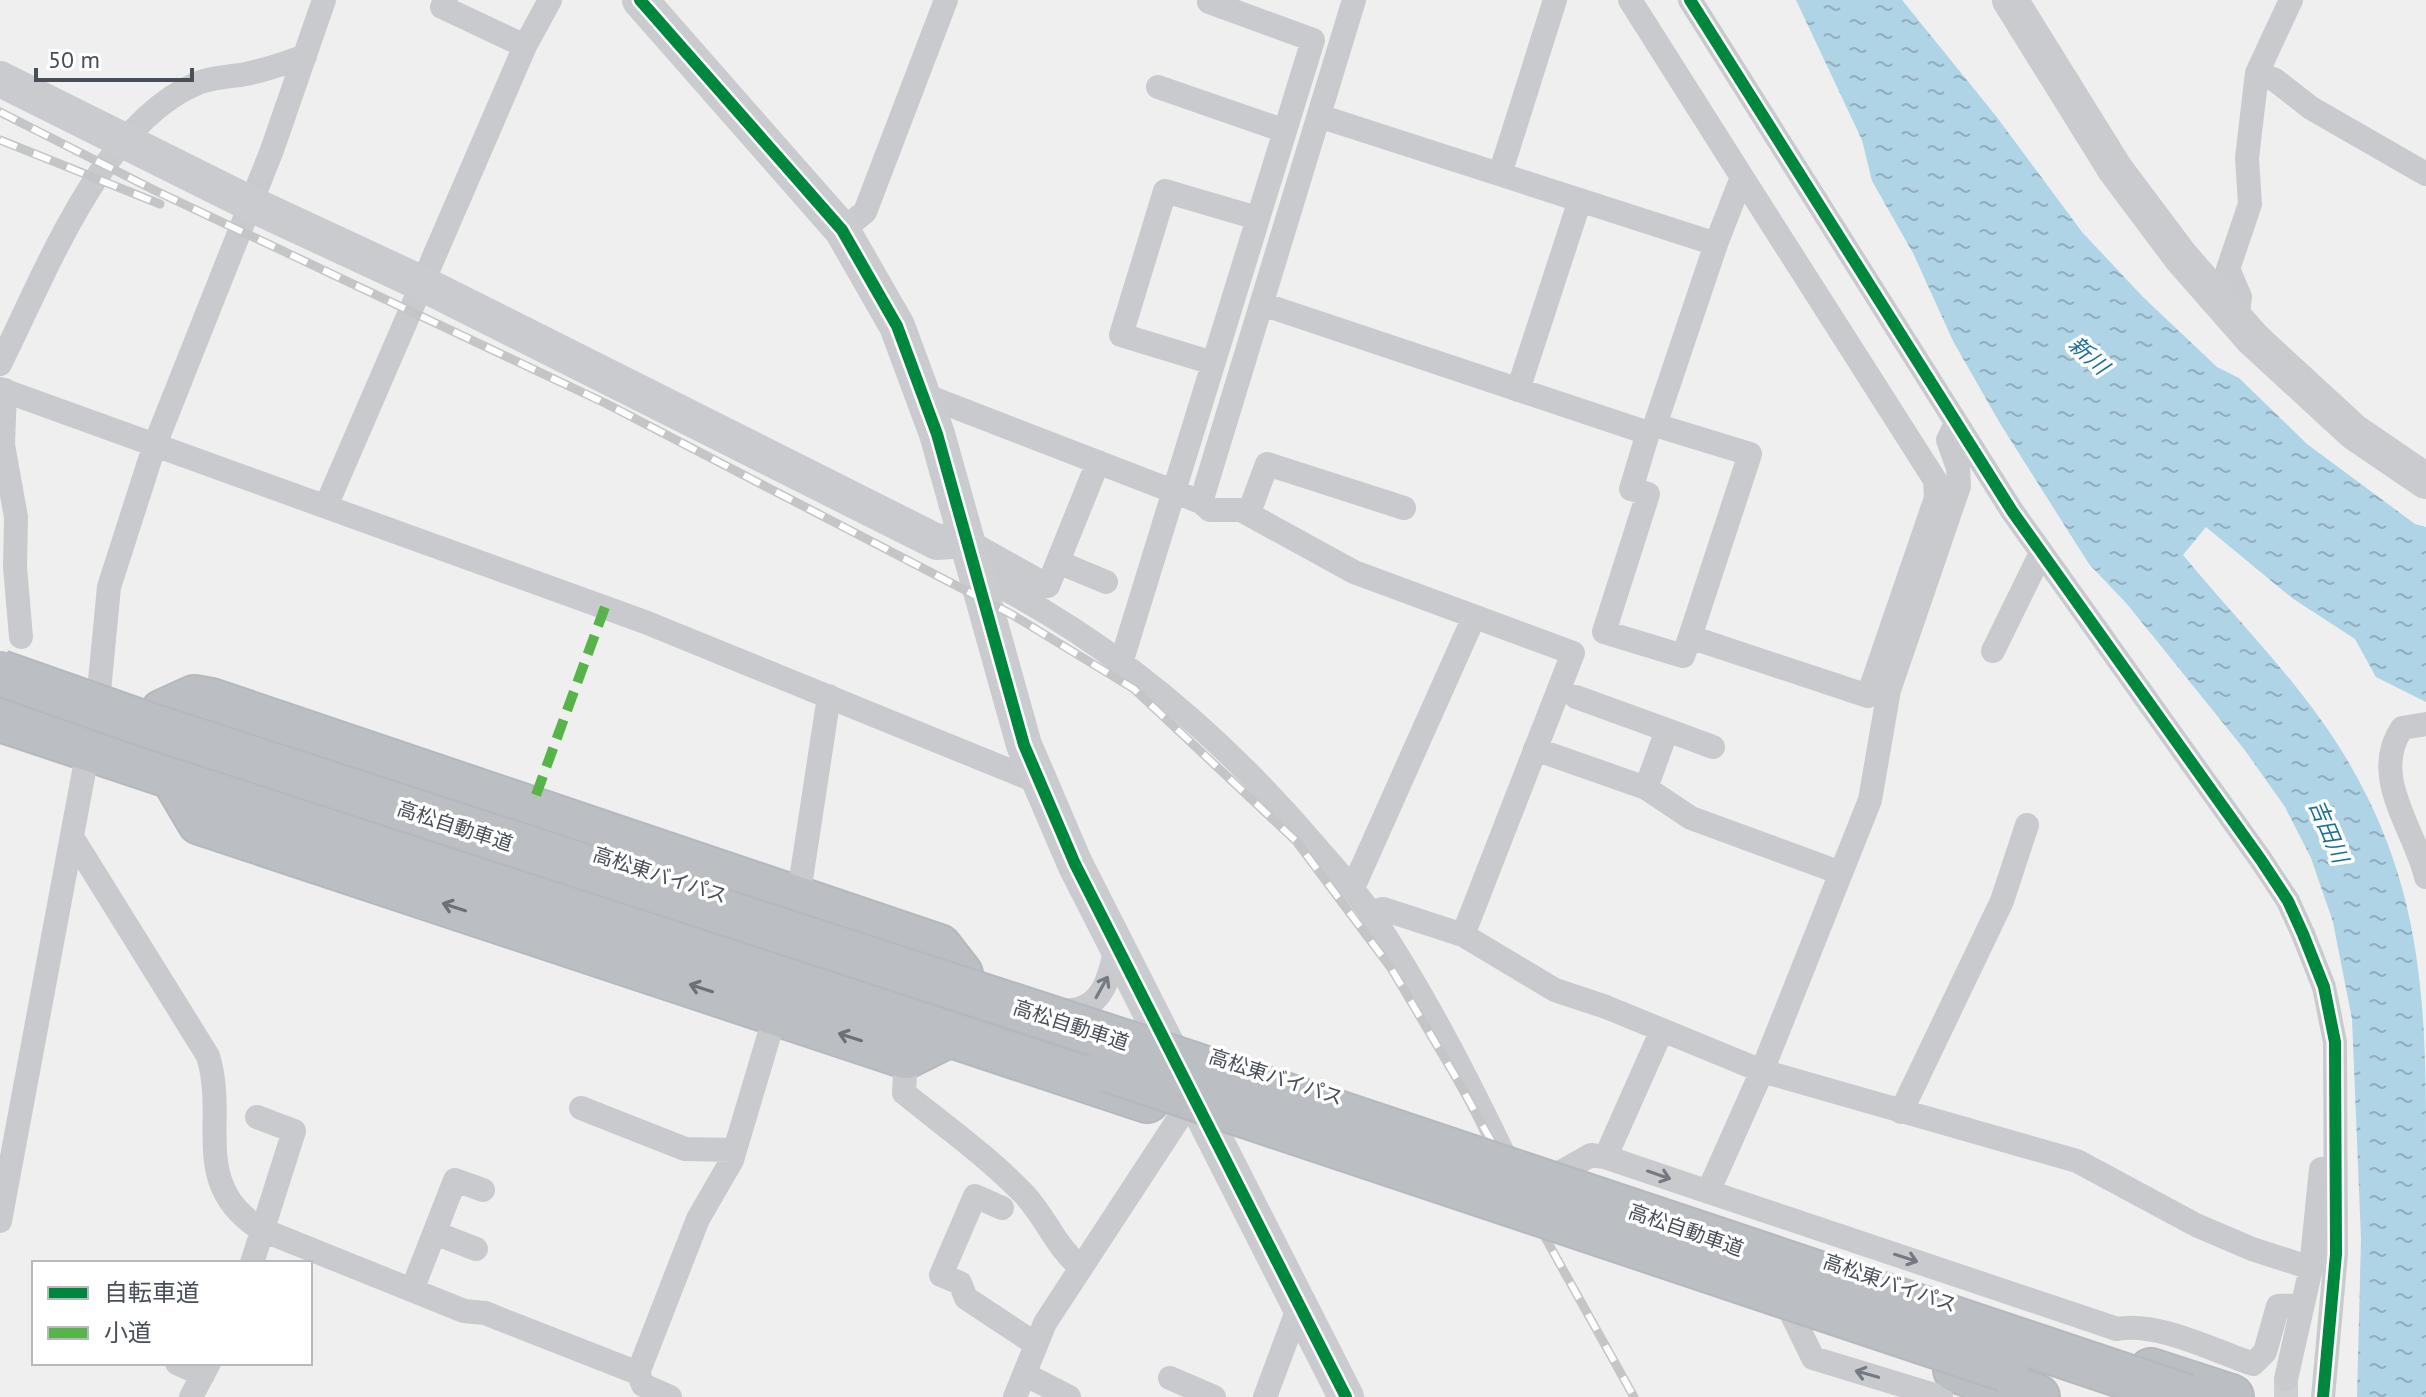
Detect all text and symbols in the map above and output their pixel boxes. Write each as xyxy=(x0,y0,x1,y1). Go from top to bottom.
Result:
scale bar xyxy=(36,32,192,82)
text: 50 m xyxy=(48,44,100,75)
water label: 新川 xyxy=(2063,330,2116,381)
street label: 高松自動車道 xyxy=(394,795,516,857)
water label: 吉田川 xyxy=(2303,795,2356,869)
street label: 高松東バイパス xyxy=(590,841,730,909)
one-way arrow xyxy=(442,899,468,914)
one-way arrow xyxy=(1095,976,1111,999)
one-way arrow xyxy=(689,980,715,995)
street label: 高松自動車道 xyxy=(1010,994,1132,1056)
one-way arrow xyxy=(838,1029,863,1044)
street label: 高松東バイパス xyxy=(1206,1043,1346,1111)
one-way arrow xyxy=(1647,1169,1672,1184)
street label: 高松自動車道 xyxy=(1625,1198,1747,1262)
street label: 高松東バイパス xyxy=(1820,1248,1960,1318)
one-way arrow xyxy=(1893,1252,1918,1267)
legend xyxy=(32,1261,312,1365)
text: 自転車道 xyxy=(104,1277,200,1308)
text: 小道 xyxy=(104,1317,152,1348)
one-way arrow xyxy=(1854,1366,1880,1381)

